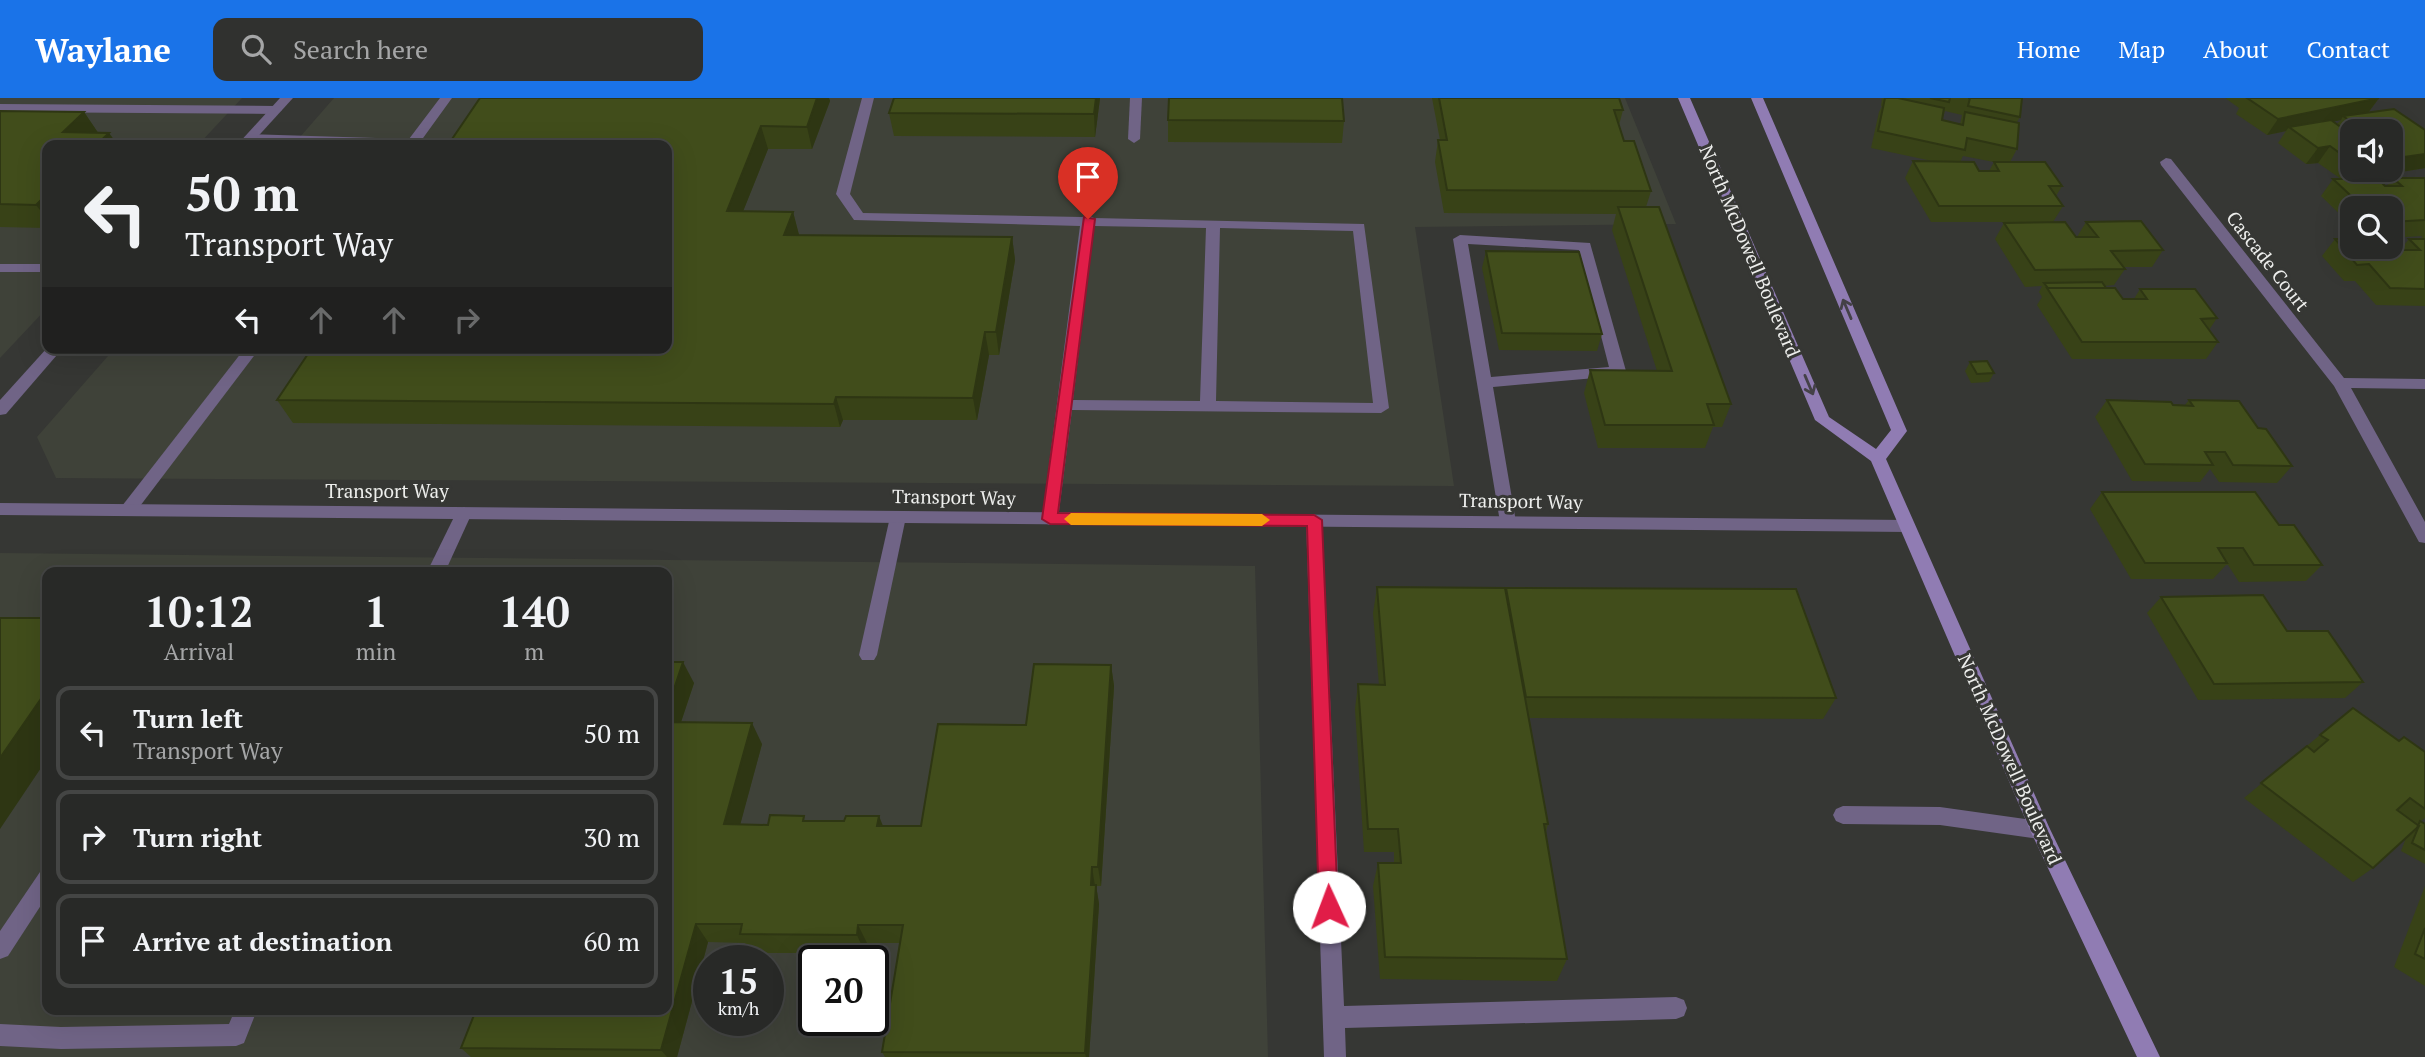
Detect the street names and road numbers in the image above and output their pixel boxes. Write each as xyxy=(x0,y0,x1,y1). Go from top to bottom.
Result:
street label: North McDowell Boulevard xyxy=(1694,141,1807,361)
street label: Cascade Court xyxy=(2221,205,2315,316)
street label: Transport Way xyxy=(325,478,449,503)
street label: Transport Way xyxy=(892,483,1016,510)
street label: Transport Way xyxy=(1459,487,1583,514)
street label: North McDowell Boulevard xyxy=(1953,650,2068,868)

